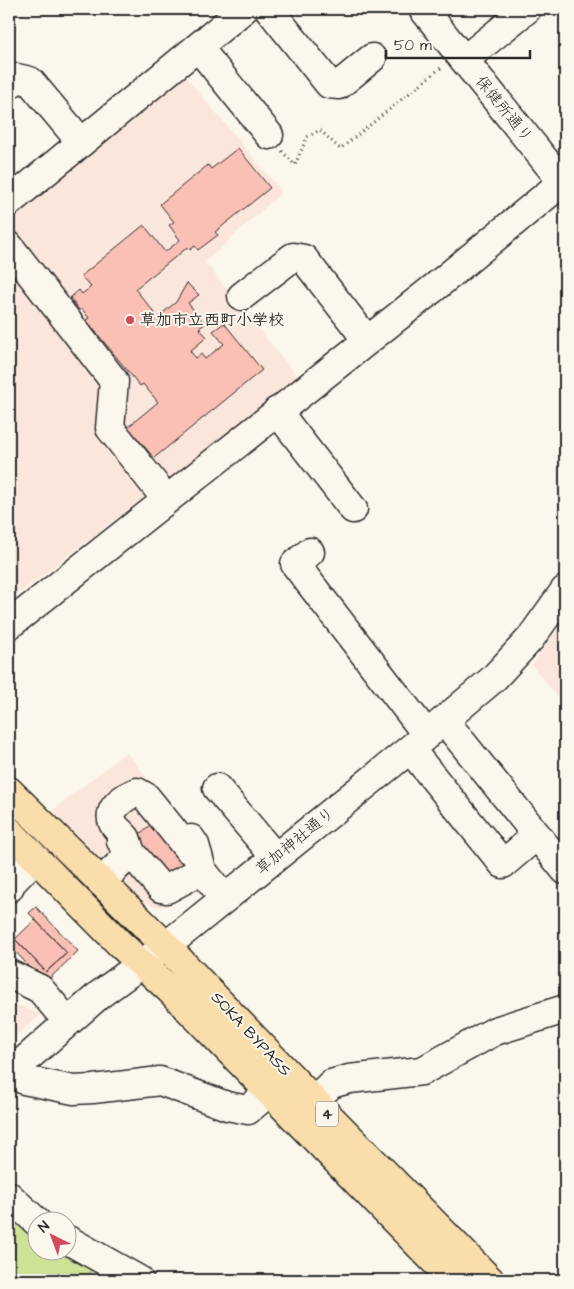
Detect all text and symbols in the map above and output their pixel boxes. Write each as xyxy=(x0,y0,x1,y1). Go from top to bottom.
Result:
scale bar xyxy=(386,28,530,60)
text: 50 m xyxy=(394,35,432,56)
street label: 保健所通り xyxy=(470,71,538,147)
place label: 草加市立西町小学校 xyxy=(140,309,284,331)
marker: 草加市立西町小学校 xyxy=(124,314,136,326)
street label: 草加神社通り xyxy=(251,802,339,880)
street label: SOKA BYPASS xyxy=(206,987,296,1081)
road number: 4 xyxy=(316,1102,338,1126)
north arrow xyxy=(28,1212,78,1262)
text: N xyxy=(34,1217,54,1237)

